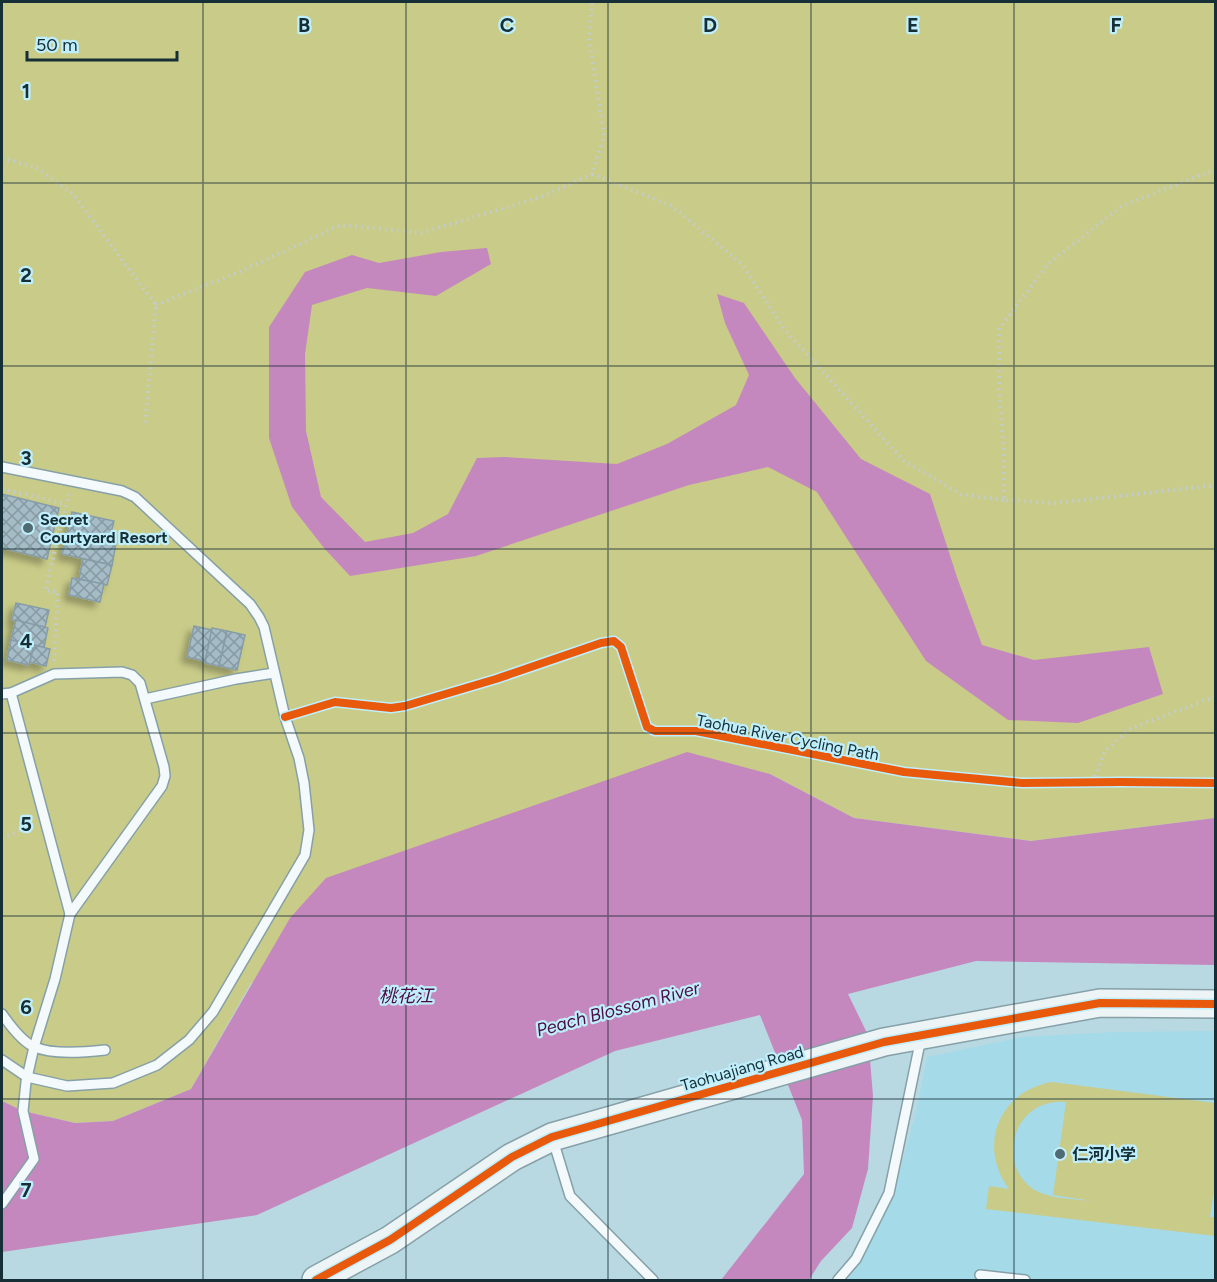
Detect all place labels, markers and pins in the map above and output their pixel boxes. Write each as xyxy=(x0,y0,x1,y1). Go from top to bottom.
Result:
place label: Secret Courtyard Resort xyxy=(40,510,168,547)
marker: Secret Courtyard Resort xyxy=(21,521,35,535)
place label: 仁河小学 xyxy=(1072,1145,1136,1164)
marker: 仁河小学 xyxy=(1053,1147,1067,1161)

